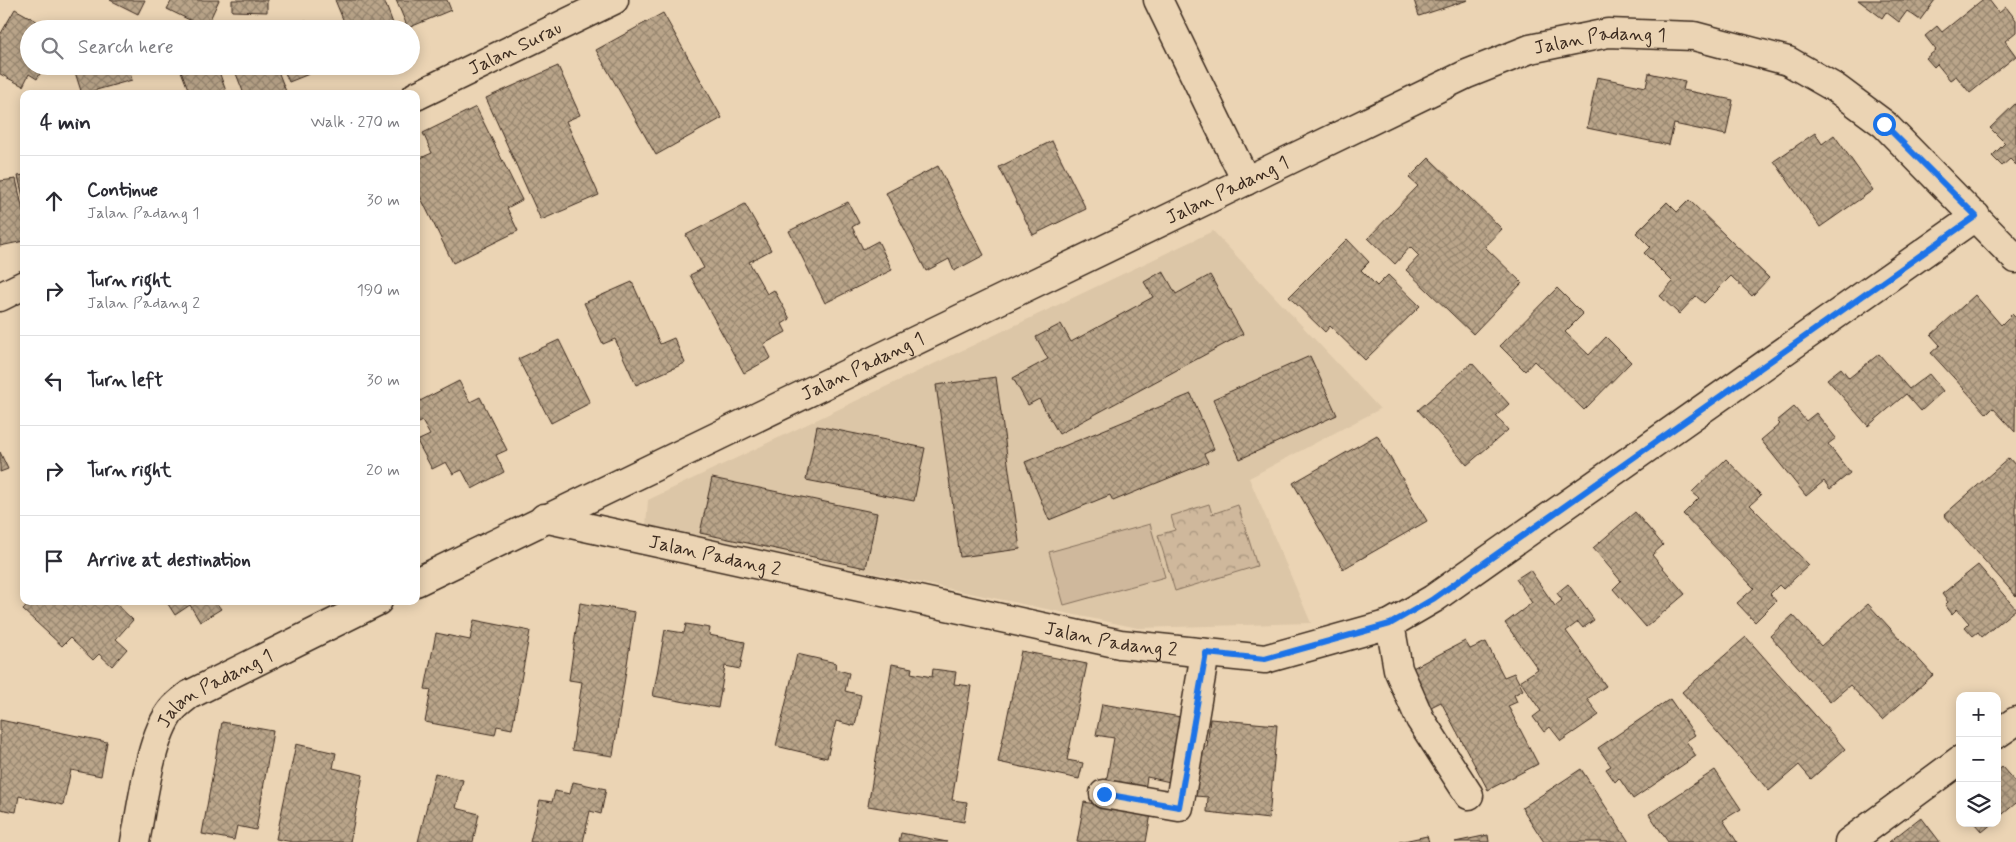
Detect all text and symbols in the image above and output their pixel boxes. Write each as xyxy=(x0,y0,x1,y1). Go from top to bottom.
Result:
street label: Jalan Surau xyxy=(464,15,566,81)
search box xyxy=(20,20,420,75)
street label: Jalan Padang 1 xyxy=(1531,20,1666,60)
icon: search xyxy=(38,34,66,62)
text: Search here xyxy=(78,35,174,60)
text: 4 min xyxy=(40,109,91,137)
text: Walk · 270 m xyxy=(311,112,400,133)
route start xyxy=(1873,113,1896,136)
street label: Jalan Padang 1 xyxy=(1162,150,1293,230)
text: Continue xyxy=(87,178,158,203)
icon: ahead xyxy=(40,187,68,215)
text: 30 m xyxy=(367,190,400,211)
text: Jalan Padang 1 xyxy=(87,203,199,224)
text: Turn right xyxy=(87,268,171,293)
icon: right xyxy=(40,277,68,305)
text: 190 m xyxy=(357,280,400,301)
text: Jalan Padang 2 xyxy=(87,293,200,314)
street label: Jalan Padang 1 xyxy=(797,326,928,406)
icon: left xyxy=(40,367,68,395)
text: Turn left xyxy=(87,368,163,393)
text: 30 m xyxy=(367,370,400,391)
icon: right xyxy=(40,457,68,485)
text: Turn right xyxy=(87,458,171,483)
text: 20 m xyxy=(366,460,400,481)
street label: Jalan Padang 2 xyxy=(647,529,783,582)
icon: arrive xyxy=(40,547,68,575)
text: Arrive at destination xyxy=(87,548,251,573)
street label: Jalan Padang 2 xyxy=(1042,615,1179,662)
street label: Jalan Padang 1 xyxy=(151,643,277,732)
map controls xyxy=(1956,692,2001,827)
button: + xyxy=(1956,692,2001,737)
button: − xyxy=(1956,737,2001,782)
button: layers xyxy=(1956,782,2001,827)
route end xyxy=(1093,783,1116,806)

